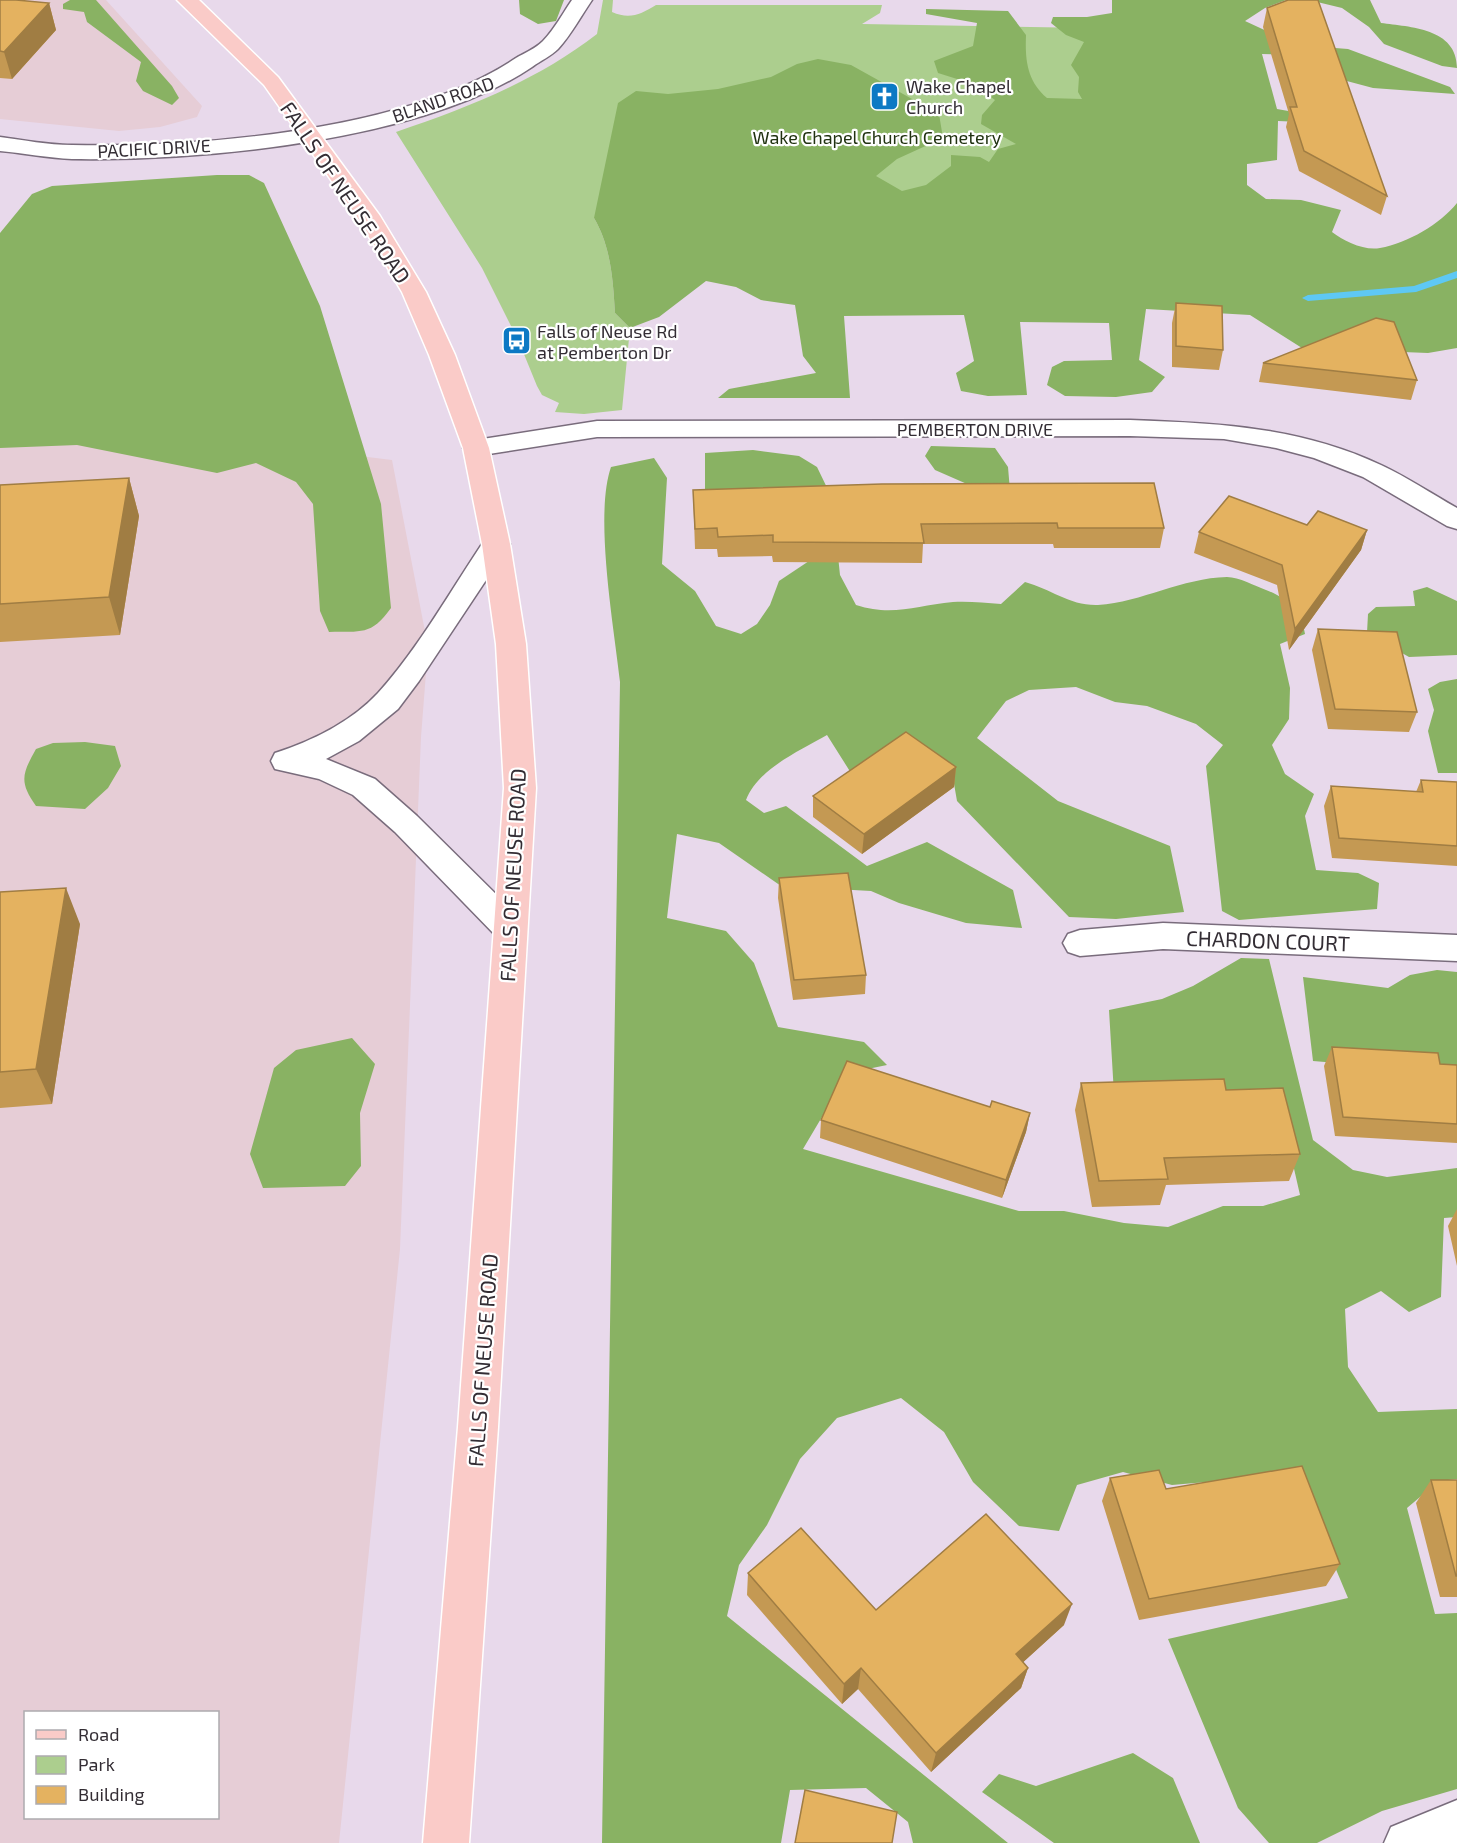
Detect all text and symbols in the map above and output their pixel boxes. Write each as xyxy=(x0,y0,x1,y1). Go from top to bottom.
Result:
street label: BLAND ROAD xyxy=(389,71,497,127)
place label: Wake Chapel Church xyxy=(906,75,1012,118)
church icon: Wake Chapel Church xyxy=(869,80,901,112)
street label: FALLS OF NEUSE ROAD xyxy=(276,96,416,288)
park label: Wake Chapel Church Cemetery xyxy=(753,126,1002,148)
street label: PACIFIC DRIVE xyxy=(97,134,211,162)
place label: Falls of Neuse Rd at Pemberton Dr xyxy=(537,320,678,363)
bus stop icon: Falls of Neuse Rd at Pemberton Dr xyxy=(500,325,532,357)
street label: PEMBERTON DRIVE xyxy=(897,418,1053,440)
street label: FALLS OF NEUSE ROAD xyxy=(494,768,530,982)
street label: CHARDON COURT xyxy=(1186,925,1350,955)
street label: FALLS OF NEUSE ROAD xyxy=(462,1253,502,1467)
legend xyxy=(24,1711,219,1819)
text: Road xyxy=(78,1723,119,1745)
text: Park xyxy=(78,1753,115,1775)
text: Building xyxy=(78,1783,145,1805)

